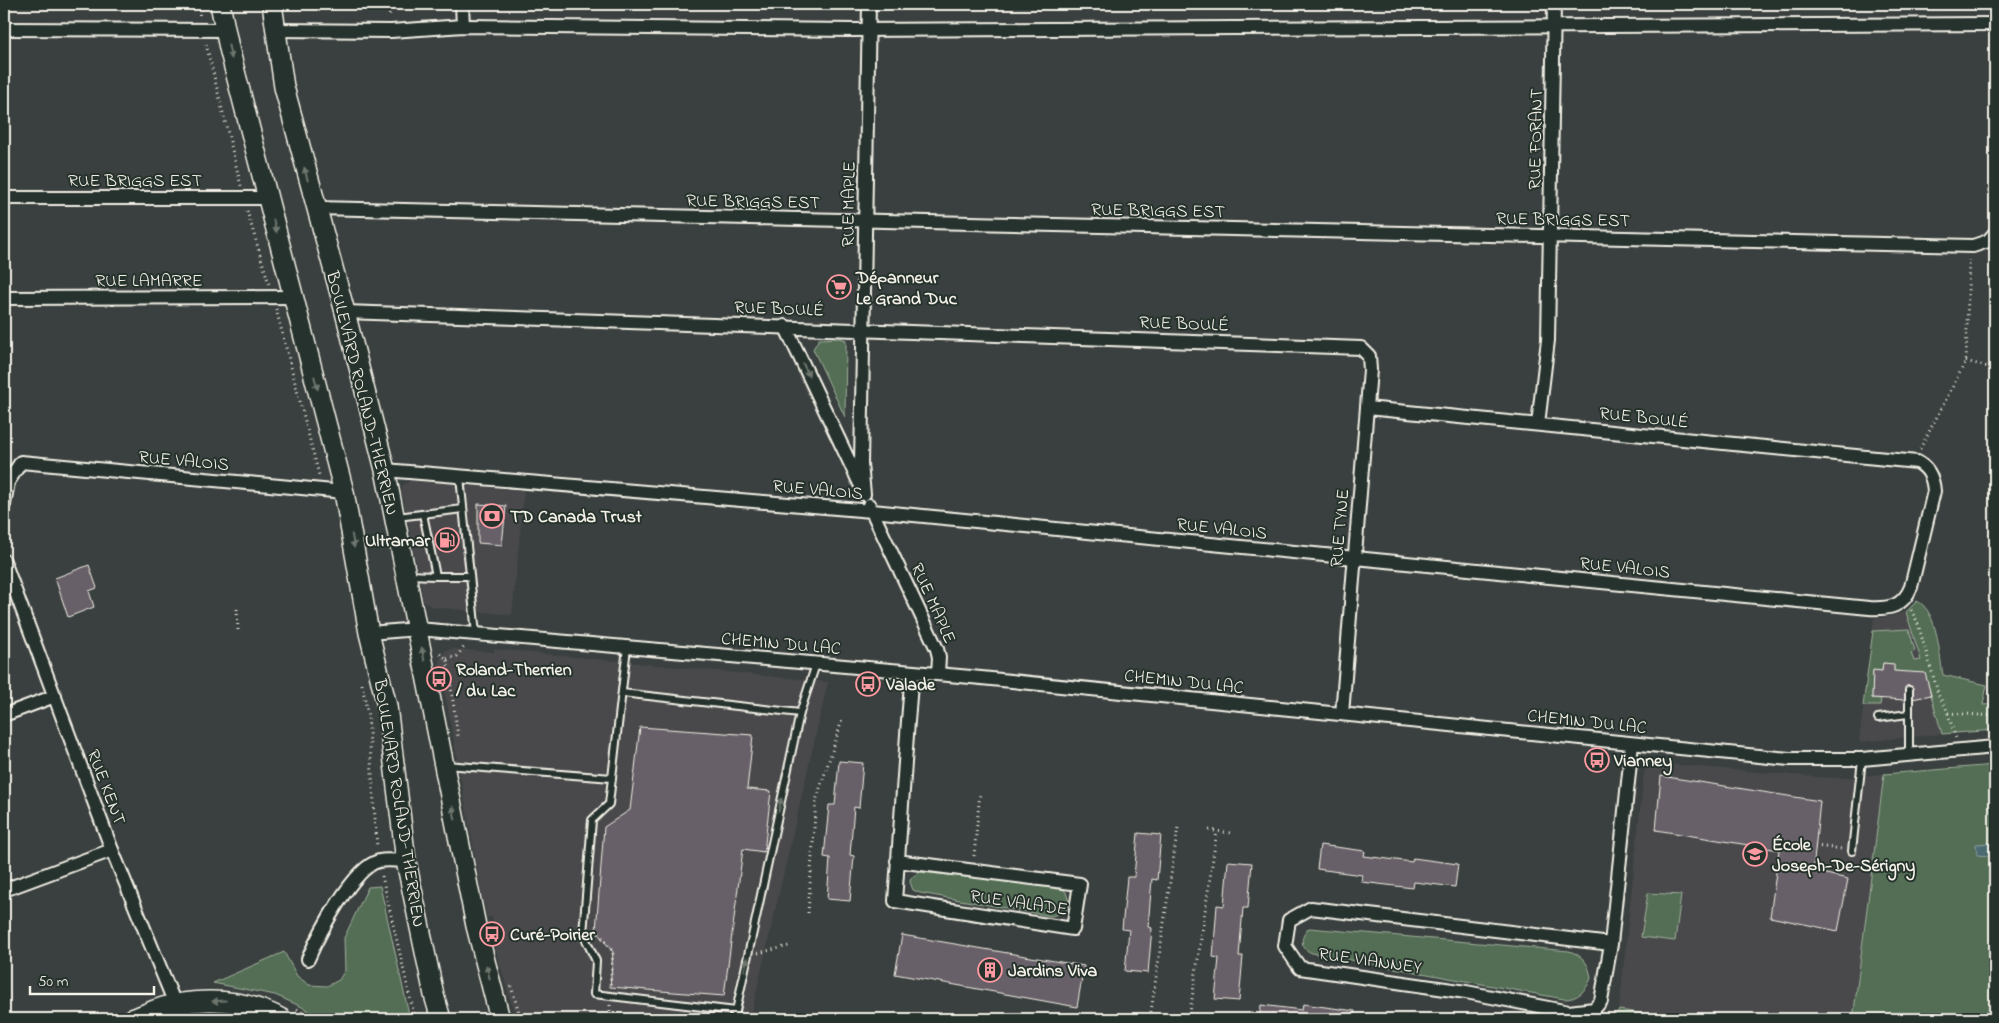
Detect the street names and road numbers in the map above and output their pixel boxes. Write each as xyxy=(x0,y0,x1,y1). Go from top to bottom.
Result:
street label: RUE FORANT xyxy=(1523,88,1551,190)
street label: RUE MAPLE xyxy=(836,161,864,247)
street label: RUE BRIGGS EST xyxy=(68,169,202,195)
street label: RUE BRIGGS EST xyxy=(686,189,820,217)
street label: RUE BRIGGS EST xyxy=(1091,198,1225,226)
street label: RUE BRIGGS EST xyxy=(1496,207,1630,235)
street label: BOULEVARD ROLAND-THERRIEN xyxy=(318,268,404,518)
street label: RUE LAMARRE xyxy=(95,269,203,295)
street label: RUE BOULÉ xyxy=(734,295,824,325)
street label: RUE BOULÉ xyxy=(1139,310,1229,340)
street label: RUE BOULÉ xyxy=(1598,401,1690,437)
street label: RUE VALOIS xyxy=(138,445,230,479)
street label: RUE VALOIS xyxy=(772,474,864,508)
street label: RUE TYNE xyxy=(1325,488,1357,568)
street label: RUE VALOIS xyxy=(1175,512,1268,548)
street label: RUE VALOIS xyxy=(1578,551,1671,587)
street label: RUE MAPLE xyxy=(903,559,962,648)
street label: CHEMIN DU LAC xyxy=(720,627,842,663)
street label: CHEMIN DU LAC xyxy=(1123,664,1245,702)
street label: BOULEVARD ROLAND-THERRIEN xyxy=(365,676,430,929)
street label: CHEMIN DU LAC xyxy=(1526,704,1648,742)
street label: RUE KENT xyxy=(79,746,131,829)
street label: RUE VALADE xyxy=(968,884,1069,924)
street label: RUE VIANNEY xyxy=(1316,942,1424,982)

